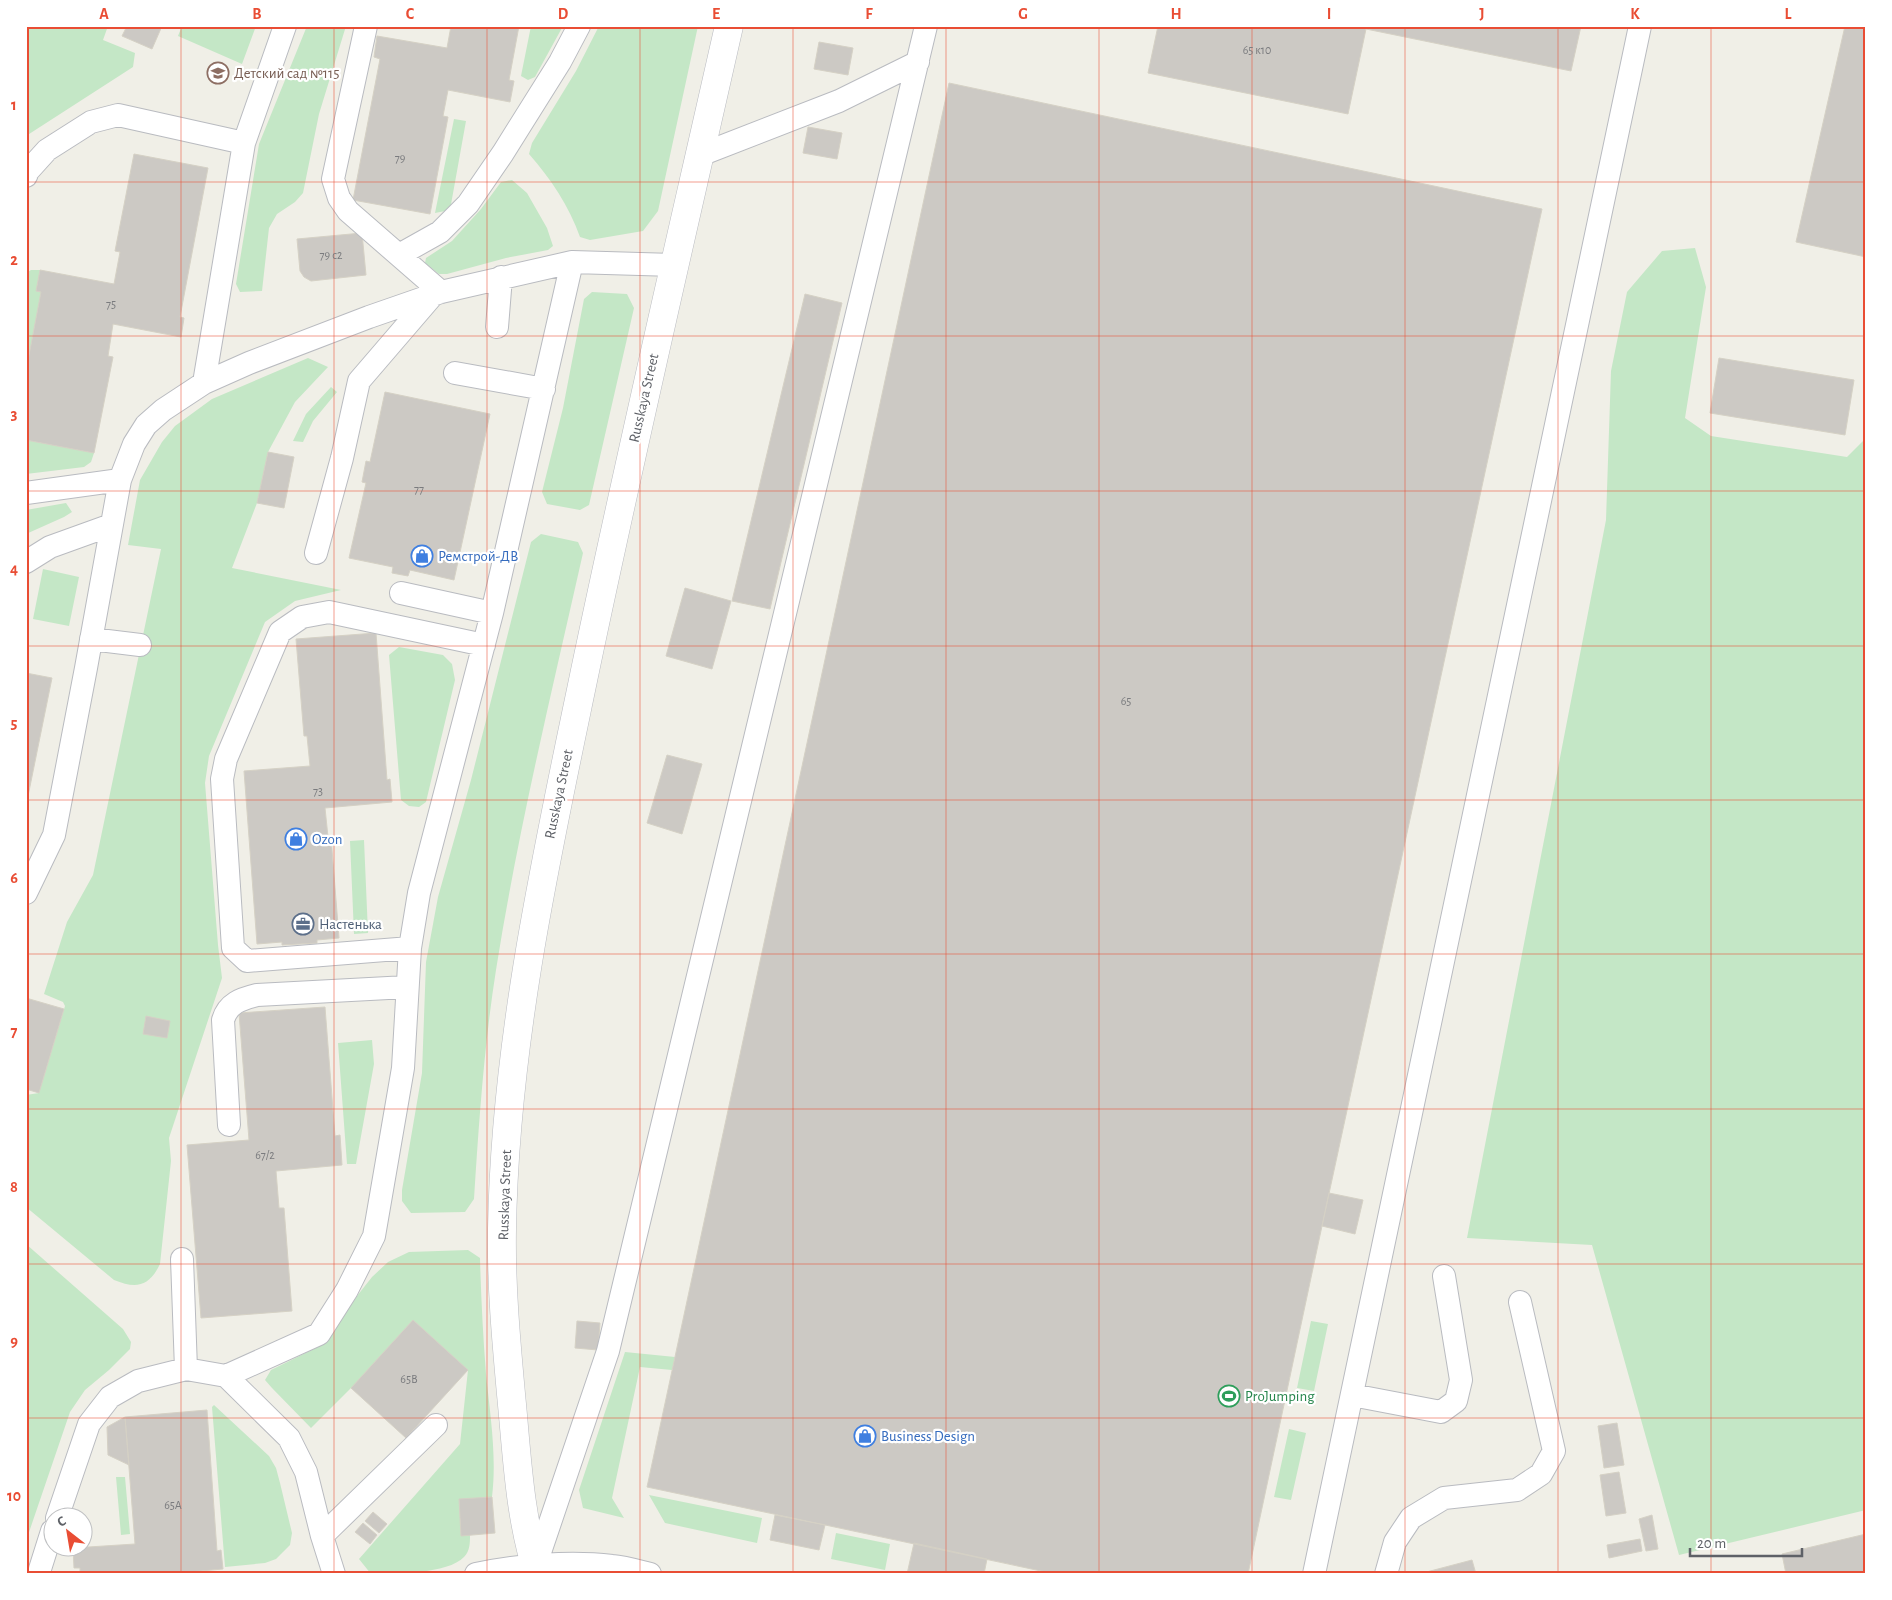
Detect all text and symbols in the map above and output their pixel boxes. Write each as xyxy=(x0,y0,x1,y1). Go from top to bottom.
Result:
text: A xyxy=(99,6,109,22)
text: B xyxy=(252,6,262,22)
text: C xyxy=(406,6,415,22)
text: D xyxy=(558,6,569,22)
text: E xyxy=(712,6,720,22)
text: F xyxy=(865,6,873,22)
text: G xyxy=(1018,6,1028,22)
text: H xyxy=(1170,6,1182,22)
text: I xyxy=(1327,6,1331,22)
text: J xyxy=(1479,6,1485,22)
text: K xyxy=(1630,6,1640,22)
text: L xyxy=(1785,6,1792,22)
house number: 65 к10 xyxy=(1243,44,1271,56)
school or university icon: Детский сад №115 xyxy=(206,61,230,85)
place label: Детский сад №115 xyxy=(234,66,339,81)
text: 1 xyxy=(11,97,17,113)
house number: 79 xyxy=(395,152,406,164)
house number: 79 с2 xyxy=(320,249,343,261)
text: 2 xyxy=(10,252,18,268)
house number: 75 xyxy=(106,298,116,310)
street label: Russkaya Street xyxy=(626,352,662,444)
text: 3 xyxy=(11,406,18,422)
house number: 77 xyxy=(414,483,424,495)
shop icon: Ремстрой-ДВ xyxy=(410,544,434,568)
place label: Ремстрой-ДВ xyxy=(438,549,518,564)
text: 4 xyxy=(10,561,18,577)
house number: 65 xyxy=(1121,695,1131,707)
text: 5 xyxy=(11,715,18,731)
street label: Russkaya Street xyxy=(542,748,576,840)
house number: 73 xyxy=(313,785,323,797)
shop icon: Ozon xyxy=(284,827,308,851)
place label: Ozon xyxy=(312,832,342,847)
text: 6 xyxy=(10,870,18,886)
office icon: Настенька xyxy=(291,912,315,936)
place label: Настенька xyxy=(319,917,382,932)
text: 7 xyxy=(11,1024,18,1040)
house number: 67/2 xyxy=(255,1149,275,1161)
street label: Russkaya Street xyxy=(496,1149,514,1241)
text: 8 xyxy=(10,1179,18,1195)
text: 9 xyxy=(10,1333,18,1349)
house number: 65В xyxy=(400,1373,418,1385)
sports icon: ProJumping xyxy=(1217,1384,1241,1408)
place label: ProJumping xyxy=(1245,1389,1315,1404)
shop icon: Business Design xyxy=(853,1424,877,1448)
place label: Business Design xyxy=(881,1429,975,1444)
text: 10 xyxy=(7,1488,21,1504)
house number: 65А xyxy=(164,1499,182,1511)
north arrow xyxy=(42,1508,92,1558)
text: С xyxy=(55,1514,69,1530)
scale bar xyxy=(1690,1525,1802,1557)
text: 20 m xyxy=(1697,1536,1726,1551)

